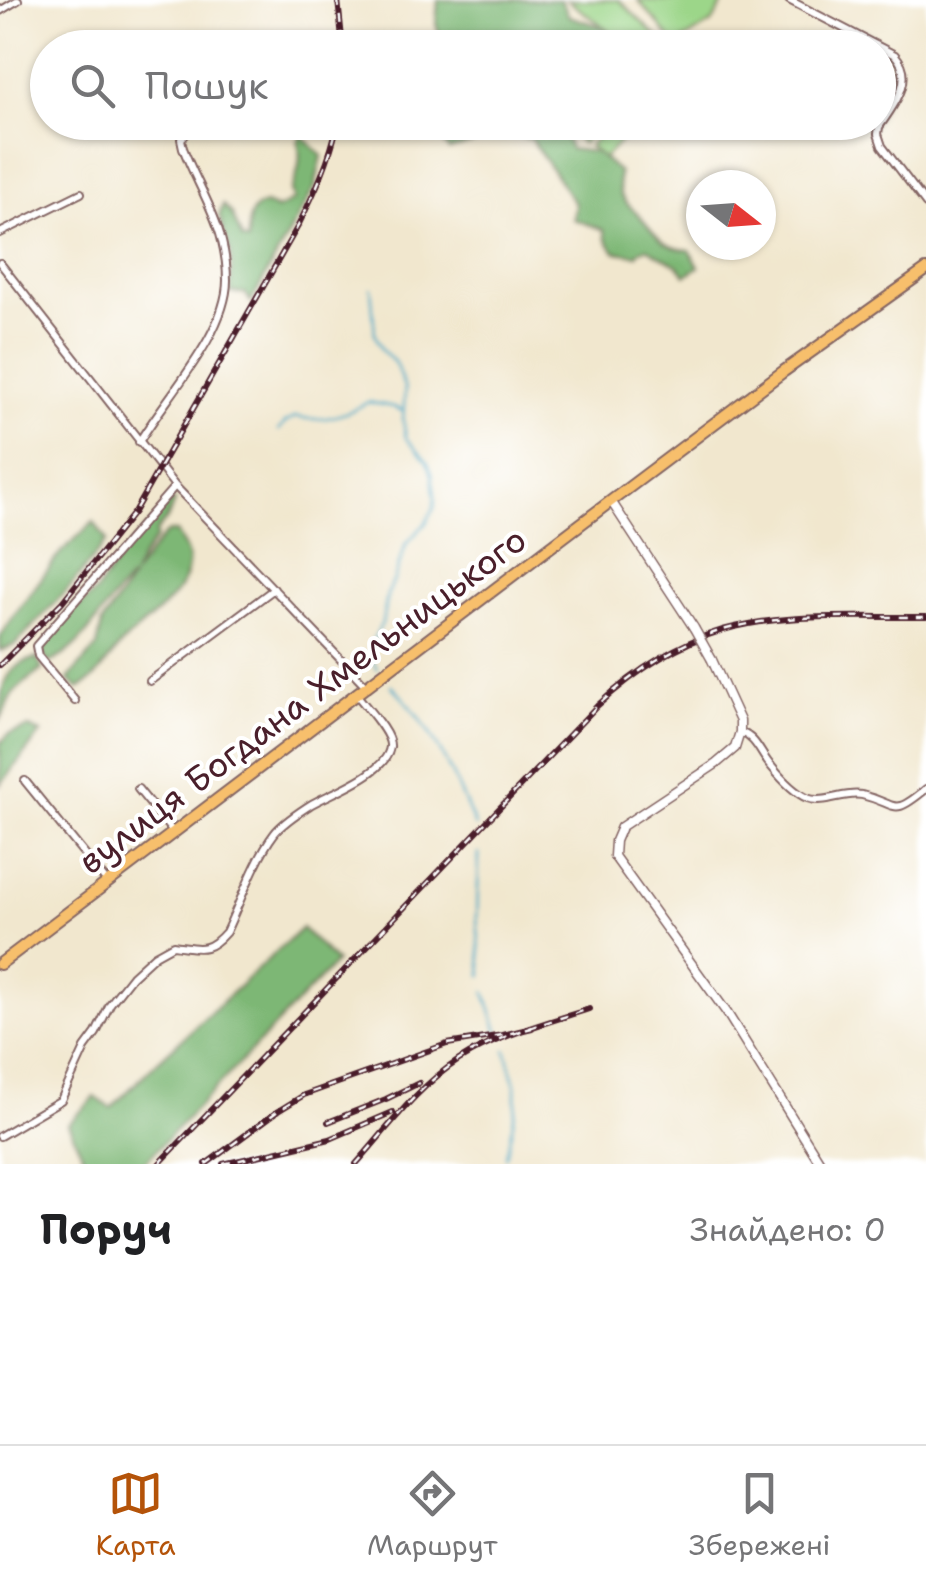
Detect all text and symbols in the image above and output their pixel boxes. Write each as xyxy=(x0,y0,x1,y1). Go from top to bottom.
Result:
search box xyxy=(30,30,896,140)
icon: search xyxy=(65,58,120,113)
text: Пошук xyxy=(145,60,268,111)
north arrow xyxy=(686,170,776,260)
street label: вулиця Богдана Хмельницького xyxy=(68,516,536,884)
text: Поруч xyxy=(40,1201,172,1257)
text: Знайдено: 0 xyxy=(690,1208,886,1251)
tab: Карта xyxy=(96,1466,176,1564)
tab: Маршрут xyxy=(367,1466,498,1564)
tab: Збережені xyxy=(689,1466,830,1564)

